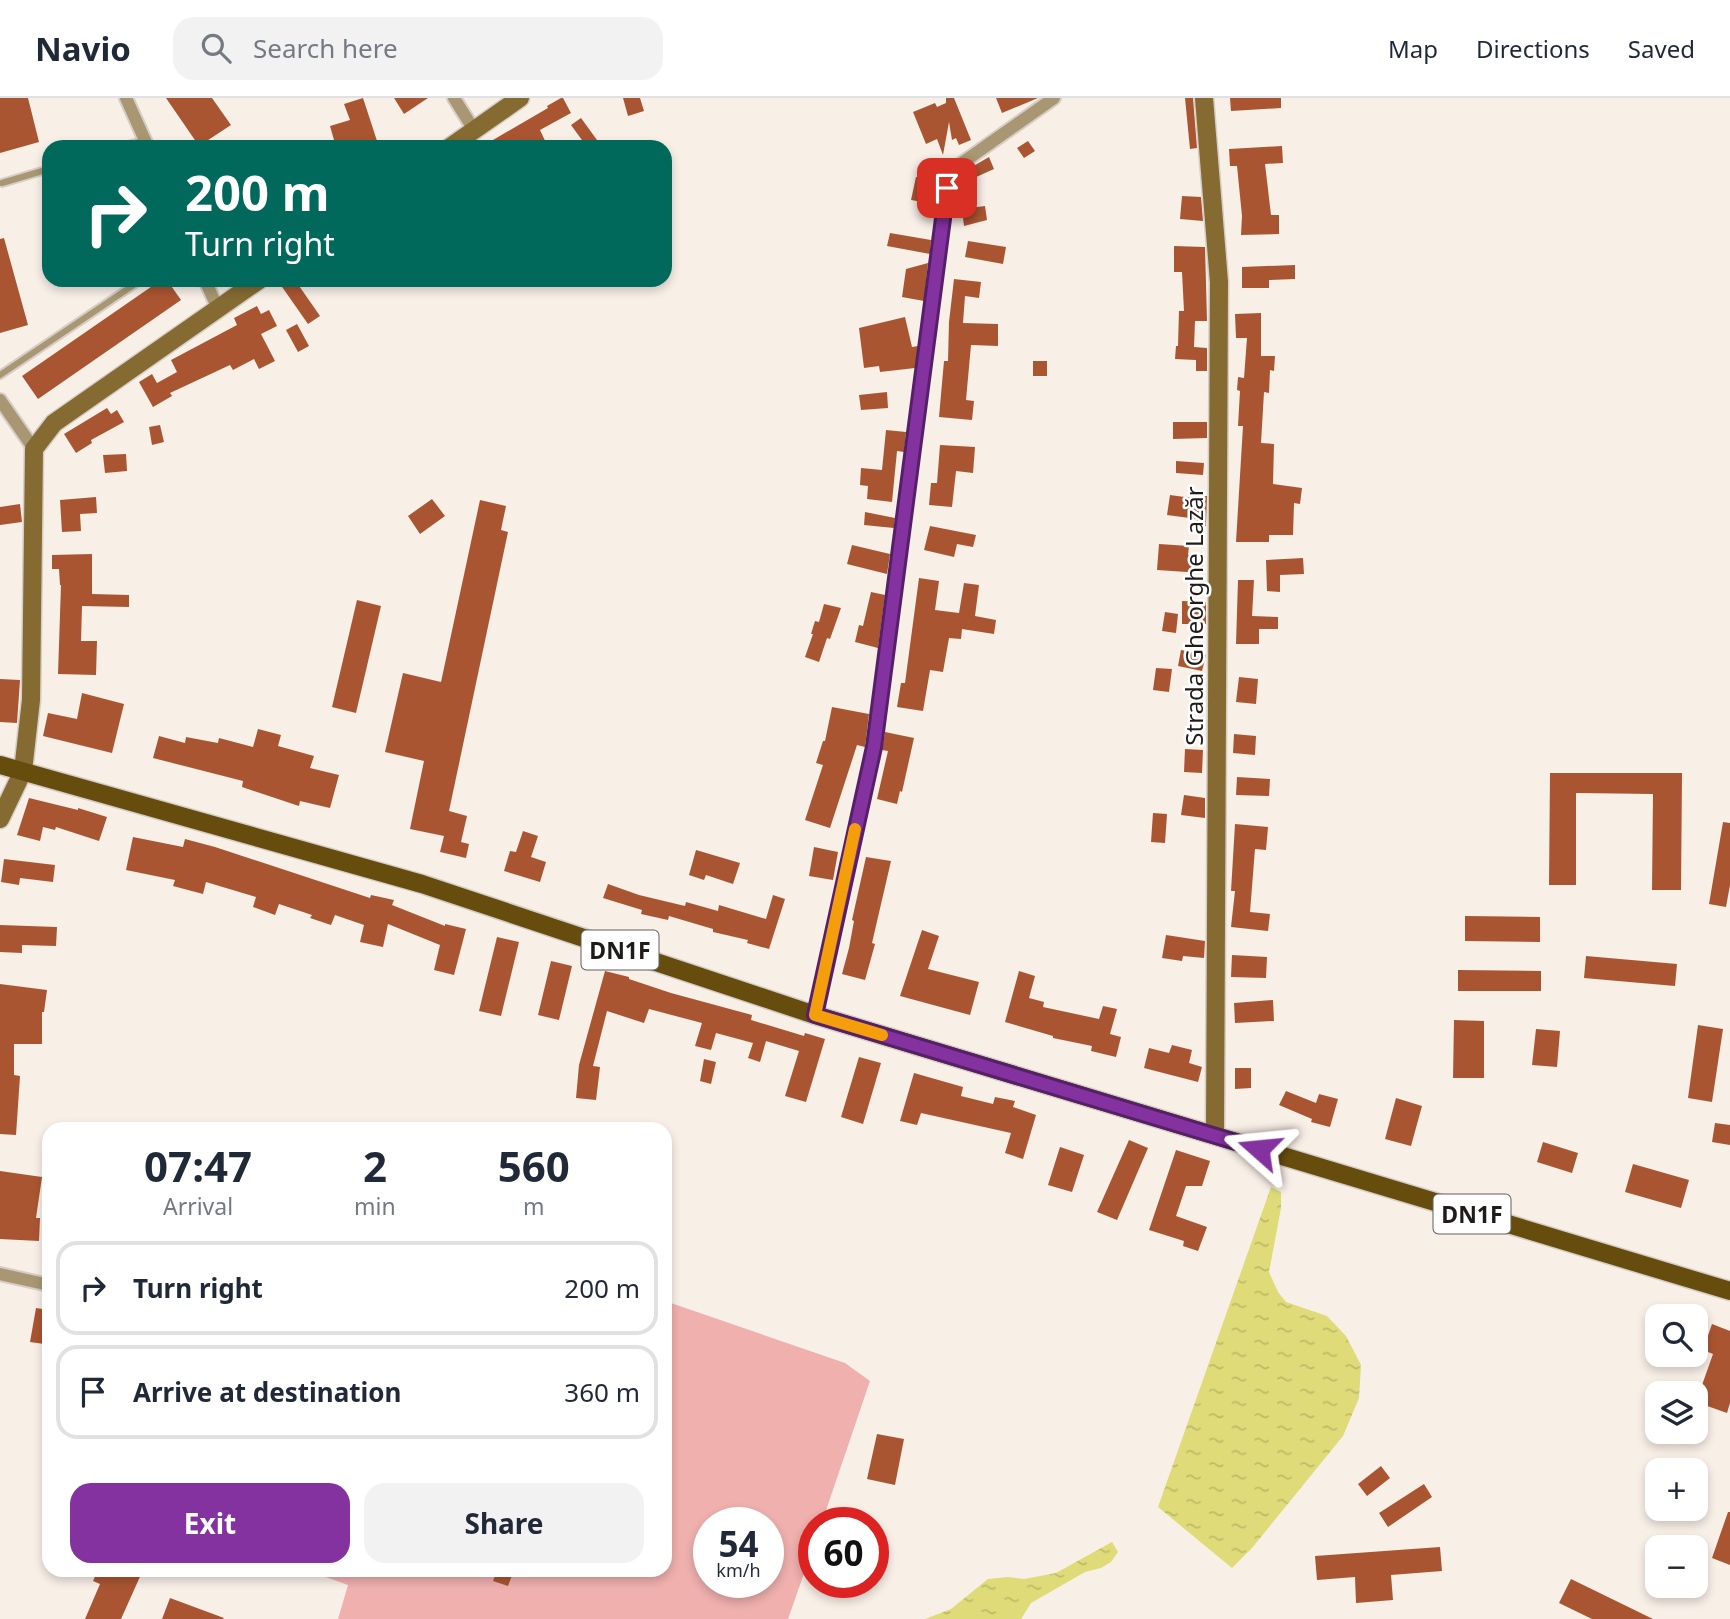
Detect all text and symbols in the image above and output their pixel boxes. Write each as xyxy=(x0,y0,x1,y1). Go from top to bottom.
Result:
search box xyxy=(173,17,663,80)
text: Navio xyxy=(35,26,131,71)
icon: search xyxy=(197,29,235,67)
text: Search here xyxy=(253,30,398,66)
text: Map xyxy=(1388,32,1438,65)
text: Directions xyxy=(1476,32,1590,65)
text: Saved xyxy=(1628,32,1695,65)
pin xyxy=(917,158,977,218)
text: 200 m xyxy=(185,159,330,225)
icon: right xyxy=(70,168,161,259)
icon: arrive xyxy=(928,169,966,207)
text: Turn right xyxy=(185,222,335,265)
street label: Strada Gheorghe Lazăr xyxy=(1177,486,1210,746)
road number: DN1F xyxy=(582,930,658,970)
position arrow xyxy=(1222,1112,1296,1186)
text: 07:47 xyxy=(144,1137,252,1194)
text: 2 xyxy=(363,1137,387,1194)
text: 560 xyxy=(498,1137,570,1194)
text: Arrival xyxy=(163,1190,233,1222)
text: min xyxy=(354,1190,396,1222)
text: m xyxy=(523,1190,545,1222)
road number: DN1F xyxy=(1434,1194,1510,1233)
icon: right xyxy=(74,1269,112,1307)
text: Turn right xyxy=(133,1270,263,1306)
text: 200 m xyxy=(564,1270,640,1306)
map controls xyxy=(1645,1304,1708,1598)
button: search xyxy=(1645,1304,1708,1367)
icon: arrive xyxy=(74,1373,112,1411)
text: Arrive at destination xyxy=(133,1374,402,1410)
text: 360 m xyxy=(564,1374,640,1410)
button: layers xyxy=(1645,1381,1708,1444)
button: + xyxy=(1645,1458,1708,1521)
button: Exit xyxy=(70,1483,350,1563)
button: Share xyxy=(364,1483,644,1563)
speed limit sign: 60 xyxy=(798,1507,889,1598)
text: 54 xyxy=(718,1520,759,1567)
button: − xyxy=(1645,1535,1708,1598)
text: km/h xyxy=(716,1558,761,1582)

